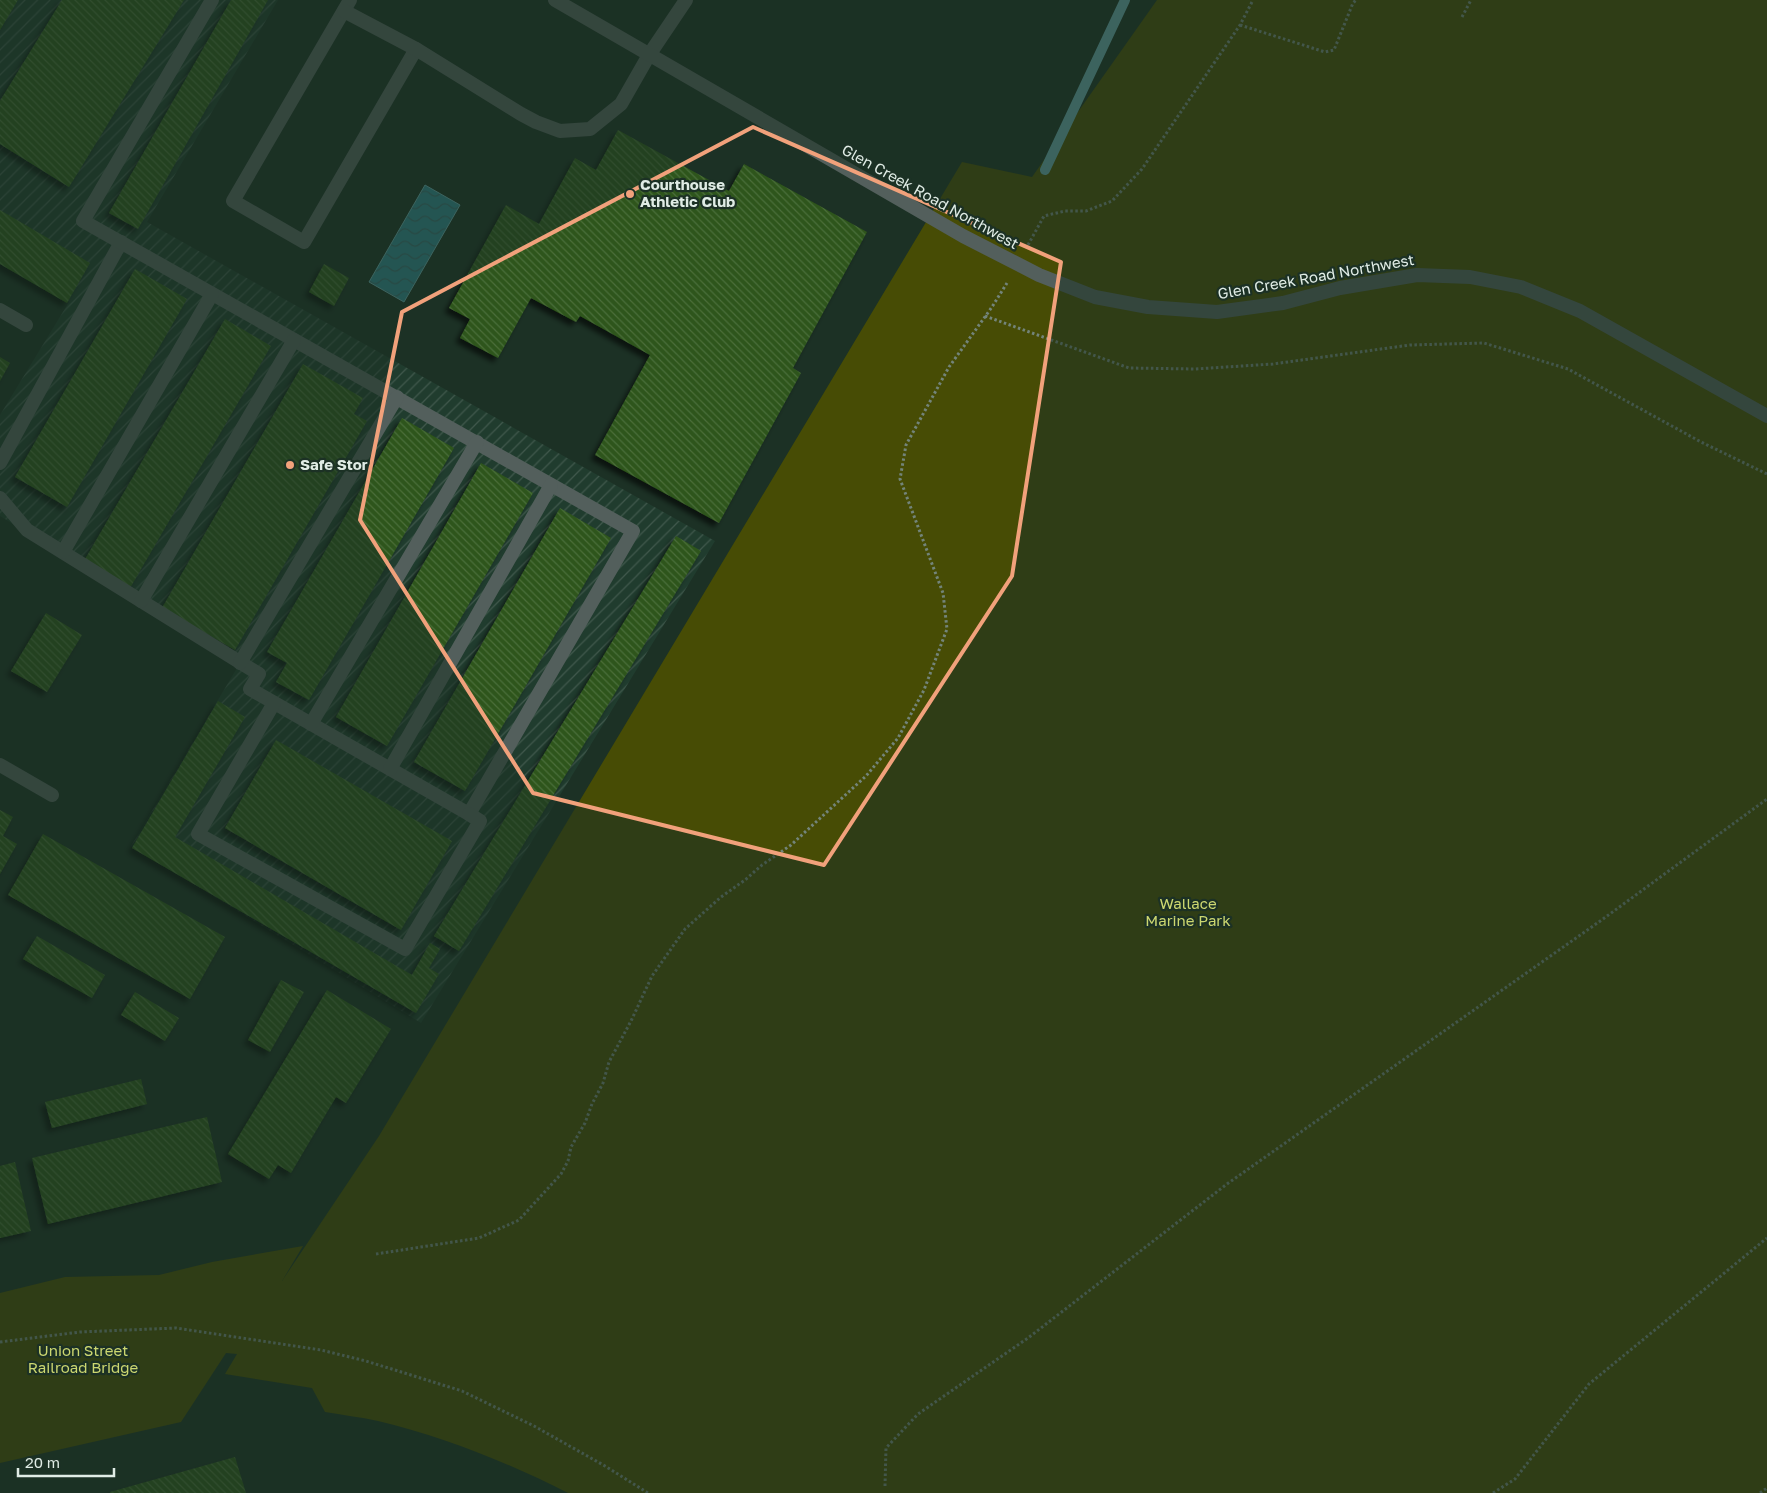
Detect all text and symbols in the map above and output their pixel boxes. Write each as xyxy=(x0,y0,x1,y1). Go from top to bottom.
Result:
street label: Glen Creek Road Northwest xyxy=(839,140,1022,252)
place label: Courthouse Athletic Club xyxy=(640,175,735,210)
marker: Courthouse Athletic Club xyxy=(624,188,636,200)
street label: Glen Creek Road Northwest xyxy=(1216,250,1415,302)
place label: Safe Stor xyxy=(300,455,368,473)
marker: Safe Stor xyxy=(284,459,296,471)
park label: Wallace Marine Park xyxy=(1145,894,1231,929)
park label: Union Street Railroad Bridge xyxy=(28,1341,139,1376)
scale bar xyxy=(18,1446,114,1478)
text: 20 m xyxy=(25,1453,60,1471)

